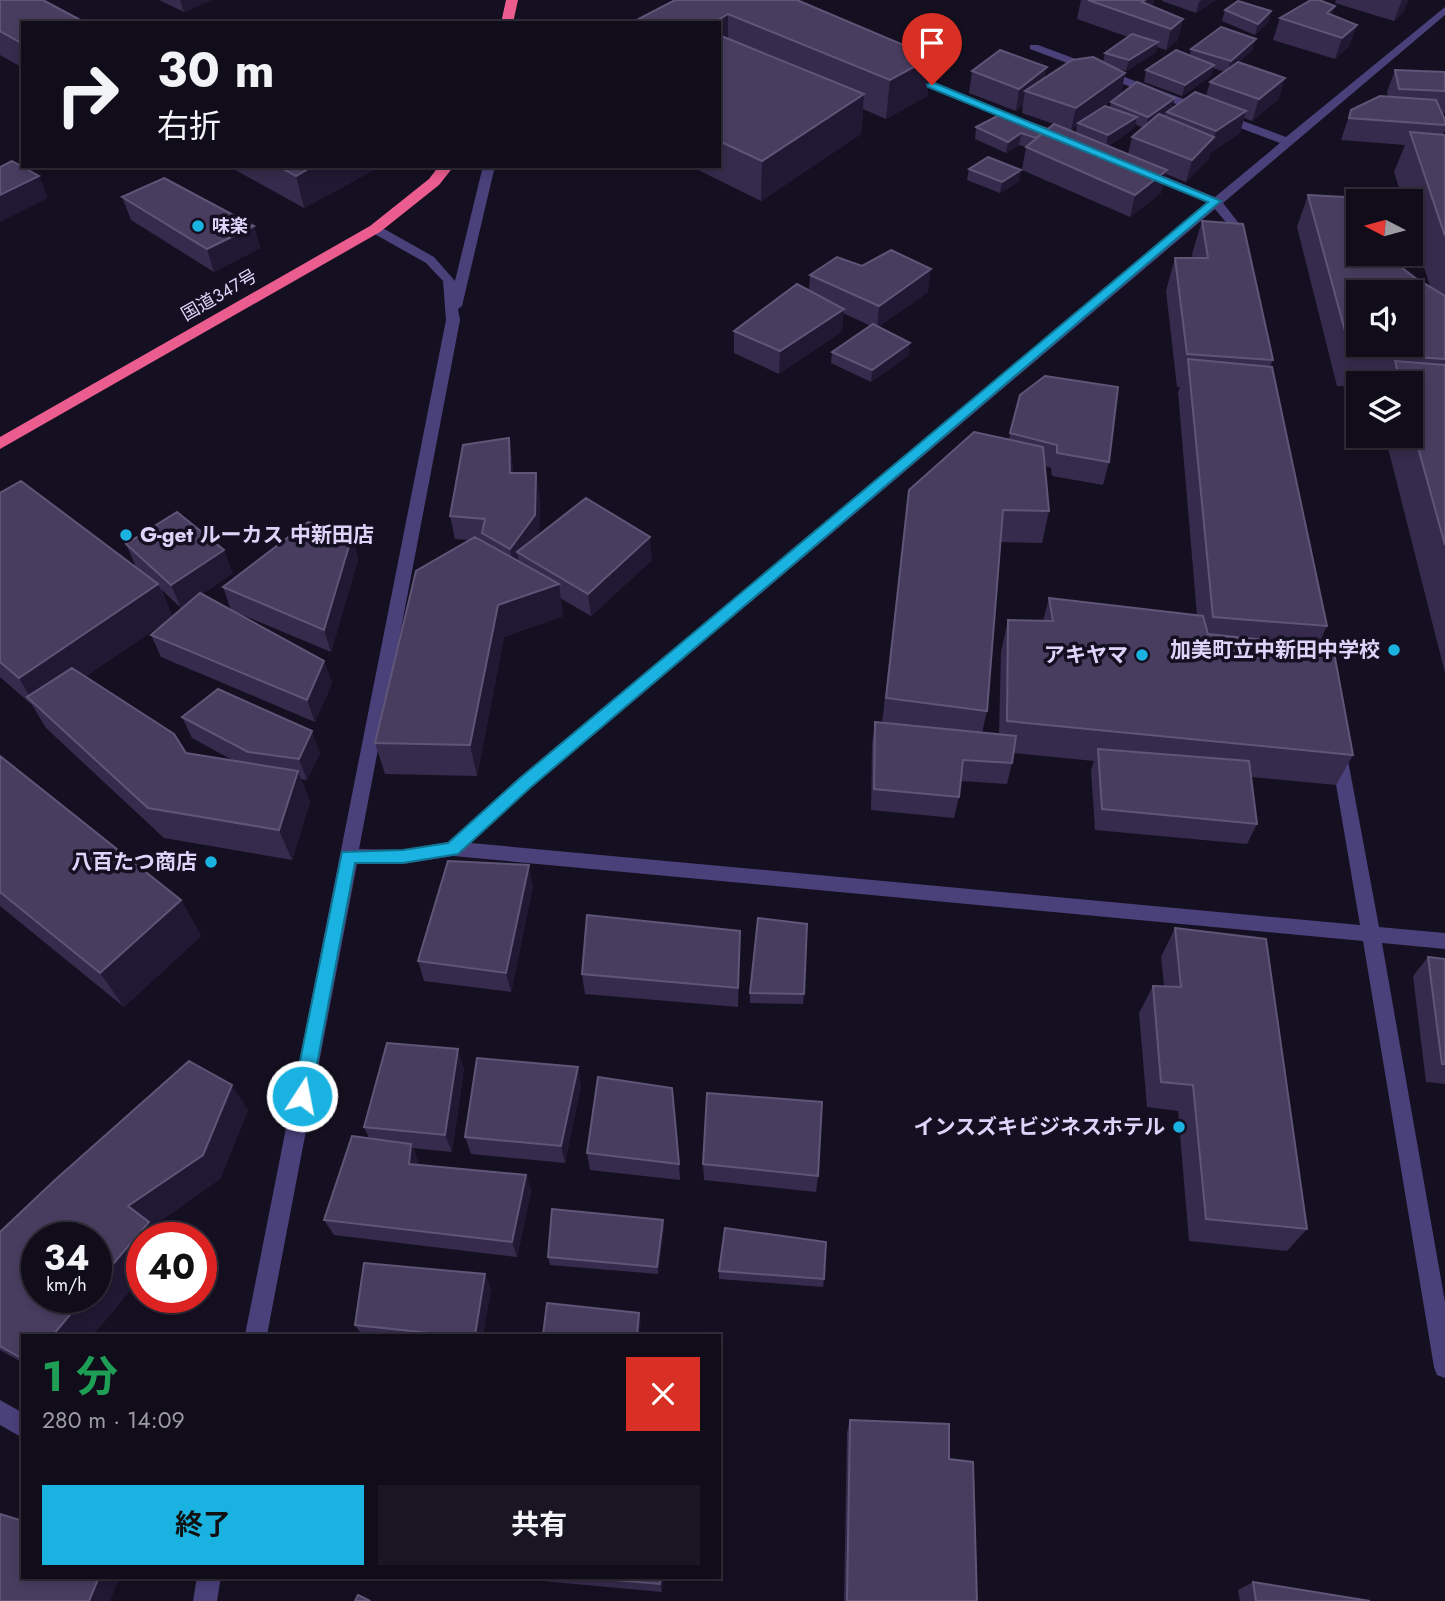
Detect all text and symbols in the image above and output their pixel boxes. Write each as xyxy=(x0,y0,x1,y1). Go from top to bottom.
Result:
pin xyxy=(902,13,962,85)
icon: arrive xyxy=(913,24,951,62)
text: 30 m xyxy=(157,35,275,105)
icon: right xyxy=(42,49,133,140)
text: 右折 xyxy=(157,103,221,149)
north arrow xyxy=(1346,189,1423,266)
map controls xyxy=(1346,189,1423,448)
place label: 味楽 xyxy=(212,213,248,239)
marker: 味楽 xyxy=(190,218,206,234)
street label: 国道347号 xyxy=(176,263,262,327)
button: sound xyxy=(1346,280,1423,357)
button: layers xyxy=(1346,371,1423,448)
place label: G-get ルーカス 中新田店 xyxy=(140,520,374,550)
marker: G-get ルーカス 中新田店 xyxy=(118,527,134,543)
place label: 加美町立中新田中学校 xyxy=(1170,635,1380,665)
place label: アキヤマ xyxy=(1044,640,1128,670)
marker: 加美町立中新田中学校 xyxy=(1386,642,1402,658)
marker: アキヤマ xyxy=(1134,647,1150,663)
place label: 八百たつ商店 xyxy=(71,847,197,877)
marker: 八百たつ商店 xyxy=(203,854,219,870)
position arrow xyxy=(265,1059,339,1133)
place label: インスズキビジネスホテル xyxy=(913,1112,1165,1142)
marker: インスズキビジネスホテル xyxy=(1171,1119,1187,1135)
speed limit sign: 40 xyxy=(126,1222,217,1313)
text: 34 xyxy=(43,1233,90,1283)
text: km/h xyxy=(46,1272,87,1298)
text: 1 分 xyxy=(42,1346,118,1407)
button: close xyxy=(626,1357,700,1431)
text: 280 m · 14:09 xyxy=(42,1403,185,1437)
button: 終了 xyxy=(42,1485,364,1565)
button: 共有 xyxy=(378,1485,700,1565)

